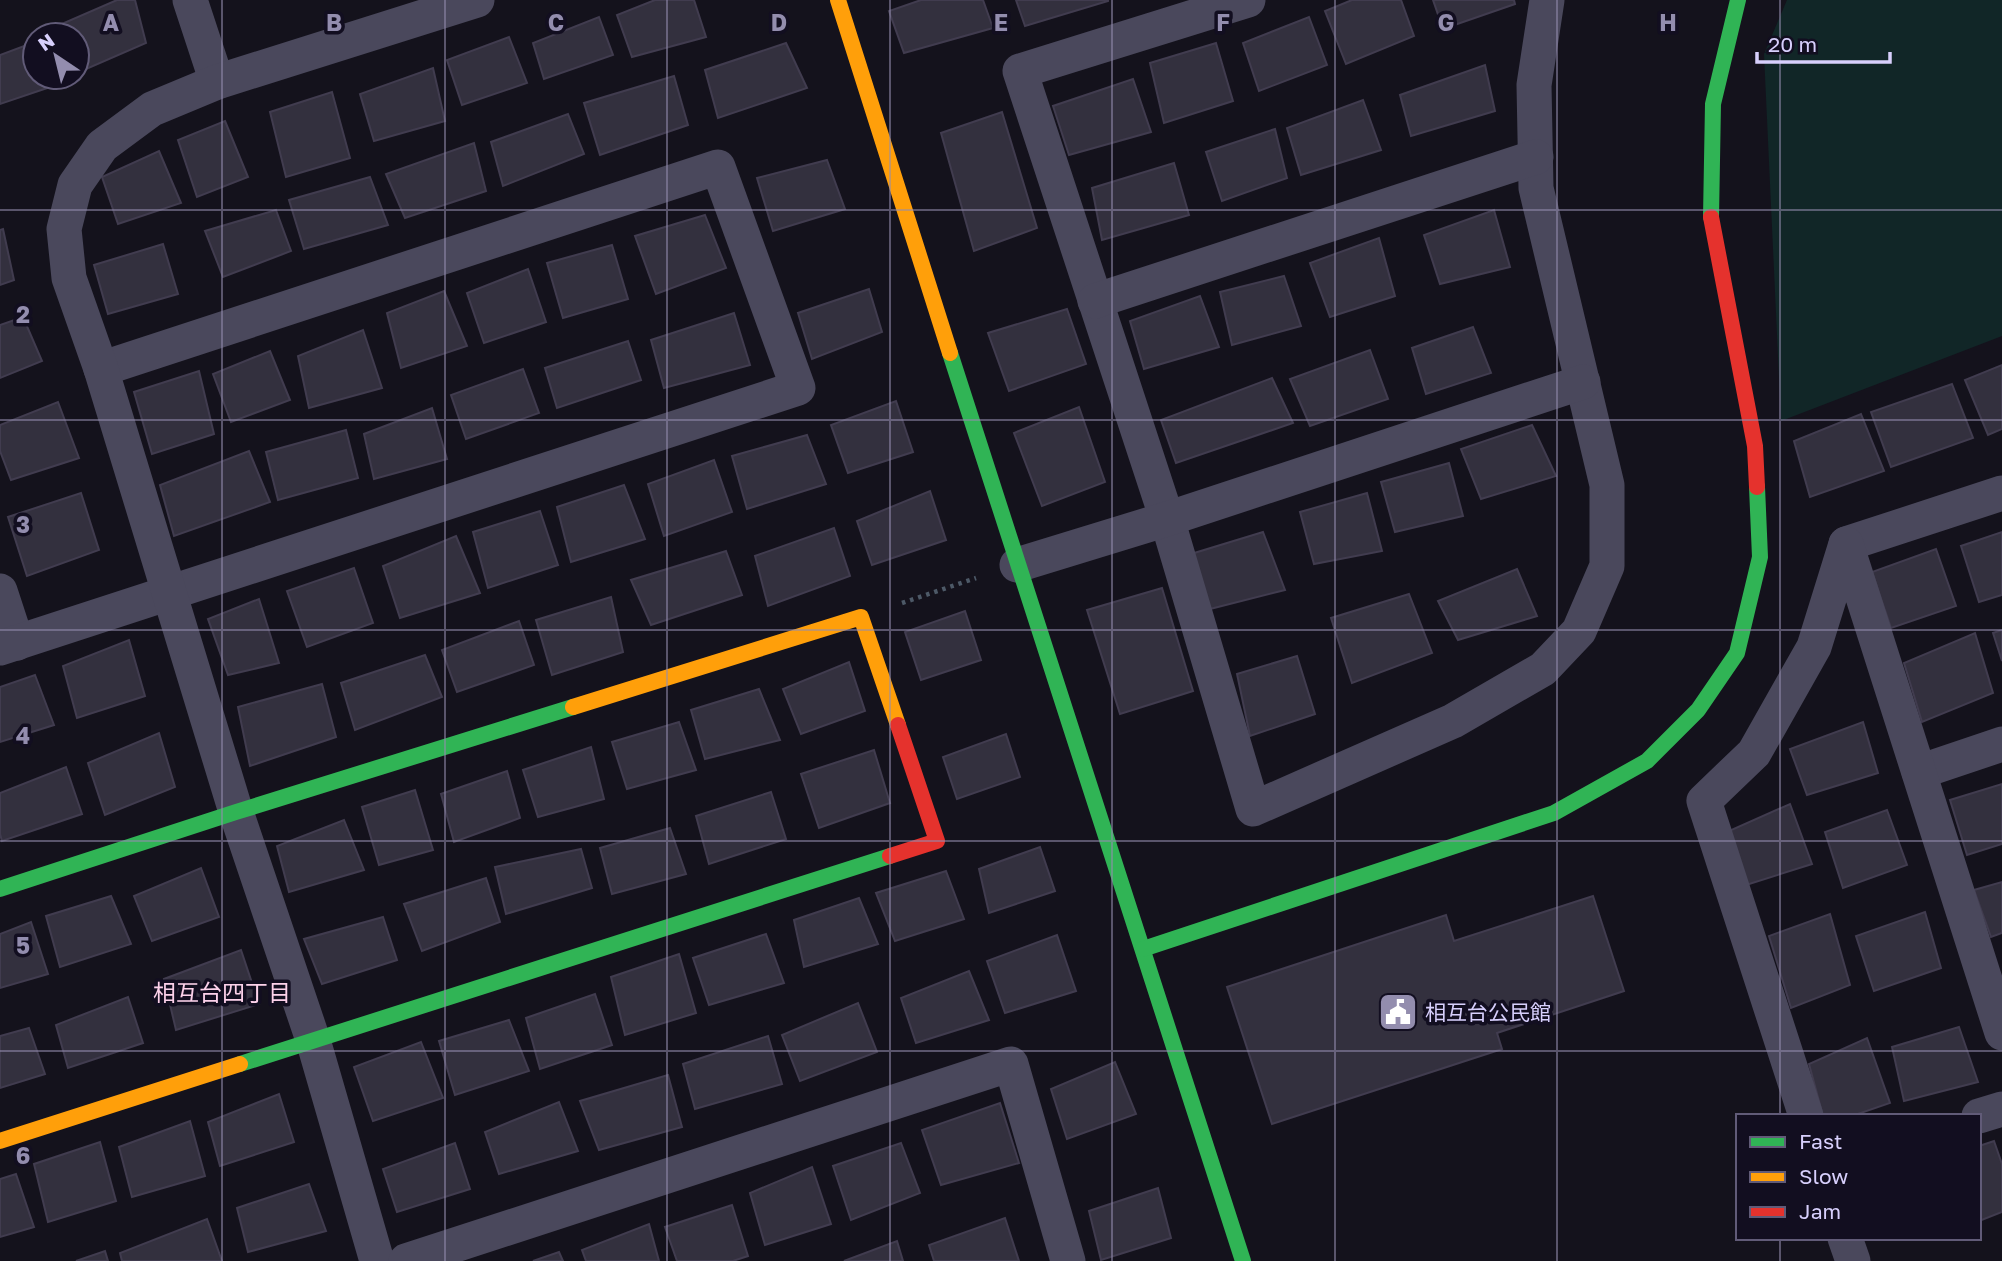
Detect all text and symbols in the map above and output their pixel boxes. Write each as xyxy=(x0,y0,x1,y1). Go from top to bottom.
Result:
text: A xyxy=(103,8,120,36)
text: B xyxy=(326,8,342,36)
text: C xyxy=(548,8,564,36)
text: D xyxy=(771,8,787,36)
text: E xyxy=(994,8,1008,36)
text: F xyxy=(1216,8,1230,36)
text: G xyxy=(1438,8,1454,36)
text: H xyxy=(1659,8,1677,36)
north arrow xyxy=(21,21,91,91)
scale bar xyxy=(1757,21,1890,65)
text: N xyxy=(33,28,58,55)
text: 20 m xyxy=(1768,31,1817,57)
text: 2 xyxy=(16,300,30,328)
text: 3 xyxy=(16,510,30,538)
text: 4 xyxy=(16,721,30,749)
text: 5 xyxy=(16,931,30,959)
district label: 相互台四丁目 xyxy=(153,978,291,1006)
public building icon: 相互台公民館 xyxy=(1377,991,1419,1033)
place label: 相互台公民館 xyxy=(1425,999,1551,1025)
legend xyxy=(1736,1114,1981,1240)
text: Fast xyxy=(1799,1128,1842,1154)
text: 6 xyxy=(16,1141,30,1169)
text: Slow xyxy=(1799,1163,1848,1189)
text: Jam xyxy=(1799,1198,1841,1224)

